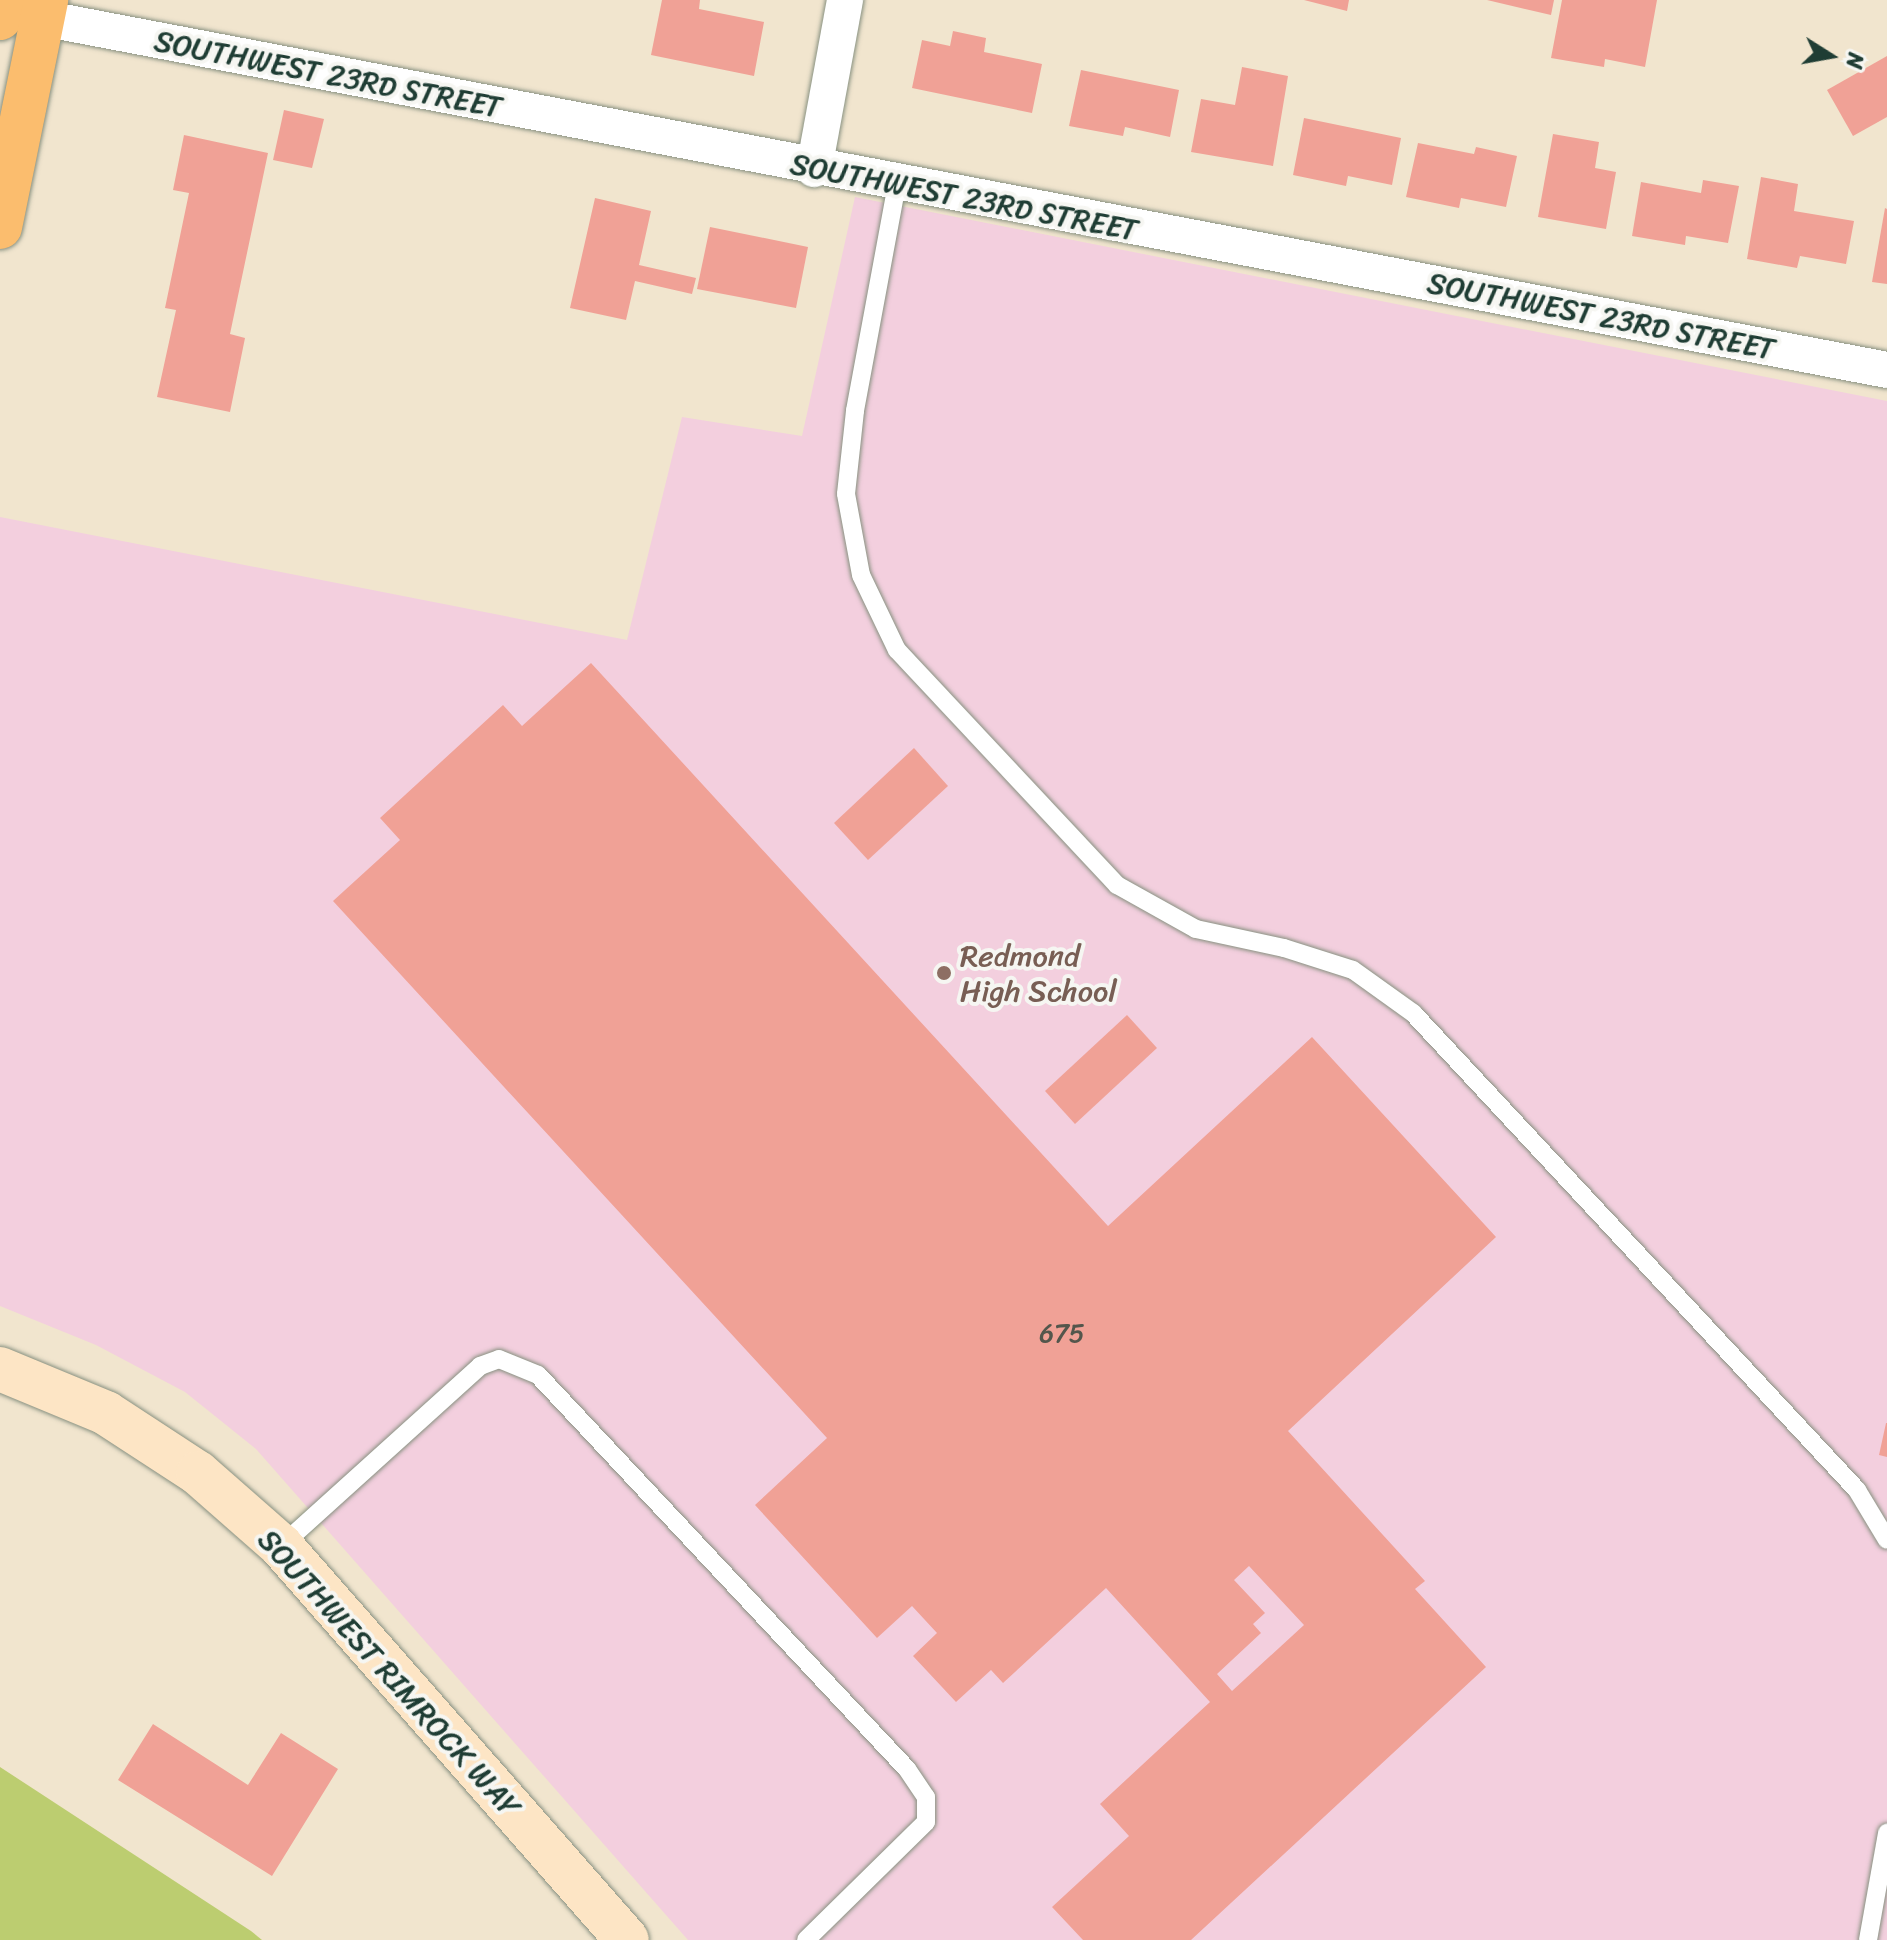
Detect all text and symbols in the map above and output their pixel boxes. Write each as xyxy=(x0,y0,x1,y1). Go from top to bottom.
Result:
north arrow xyxy=(1791,16,1871,96)
street label: SOUTHWEST 23RD STREET xyxy=(149,22,507,126)
text: N xyxy=(1834,49,1876,72)
street label: SOUTHWEST 23RD STREET xyxy=(785,145,1143,249)
street label: SOUTHWEST 23RD STREET xyxy=(1422,264,1780,368)
place label: Redmond High School xyxy=(960,938,1117,1008)
marker: Redmond High School xyxy=(935,964,953,982)
house number: 675 xyxy=(1039,1318,1085,1350)
street label: SOUTHWEST RIMROCK WAY xyxy=(251,1523,527,1823)

